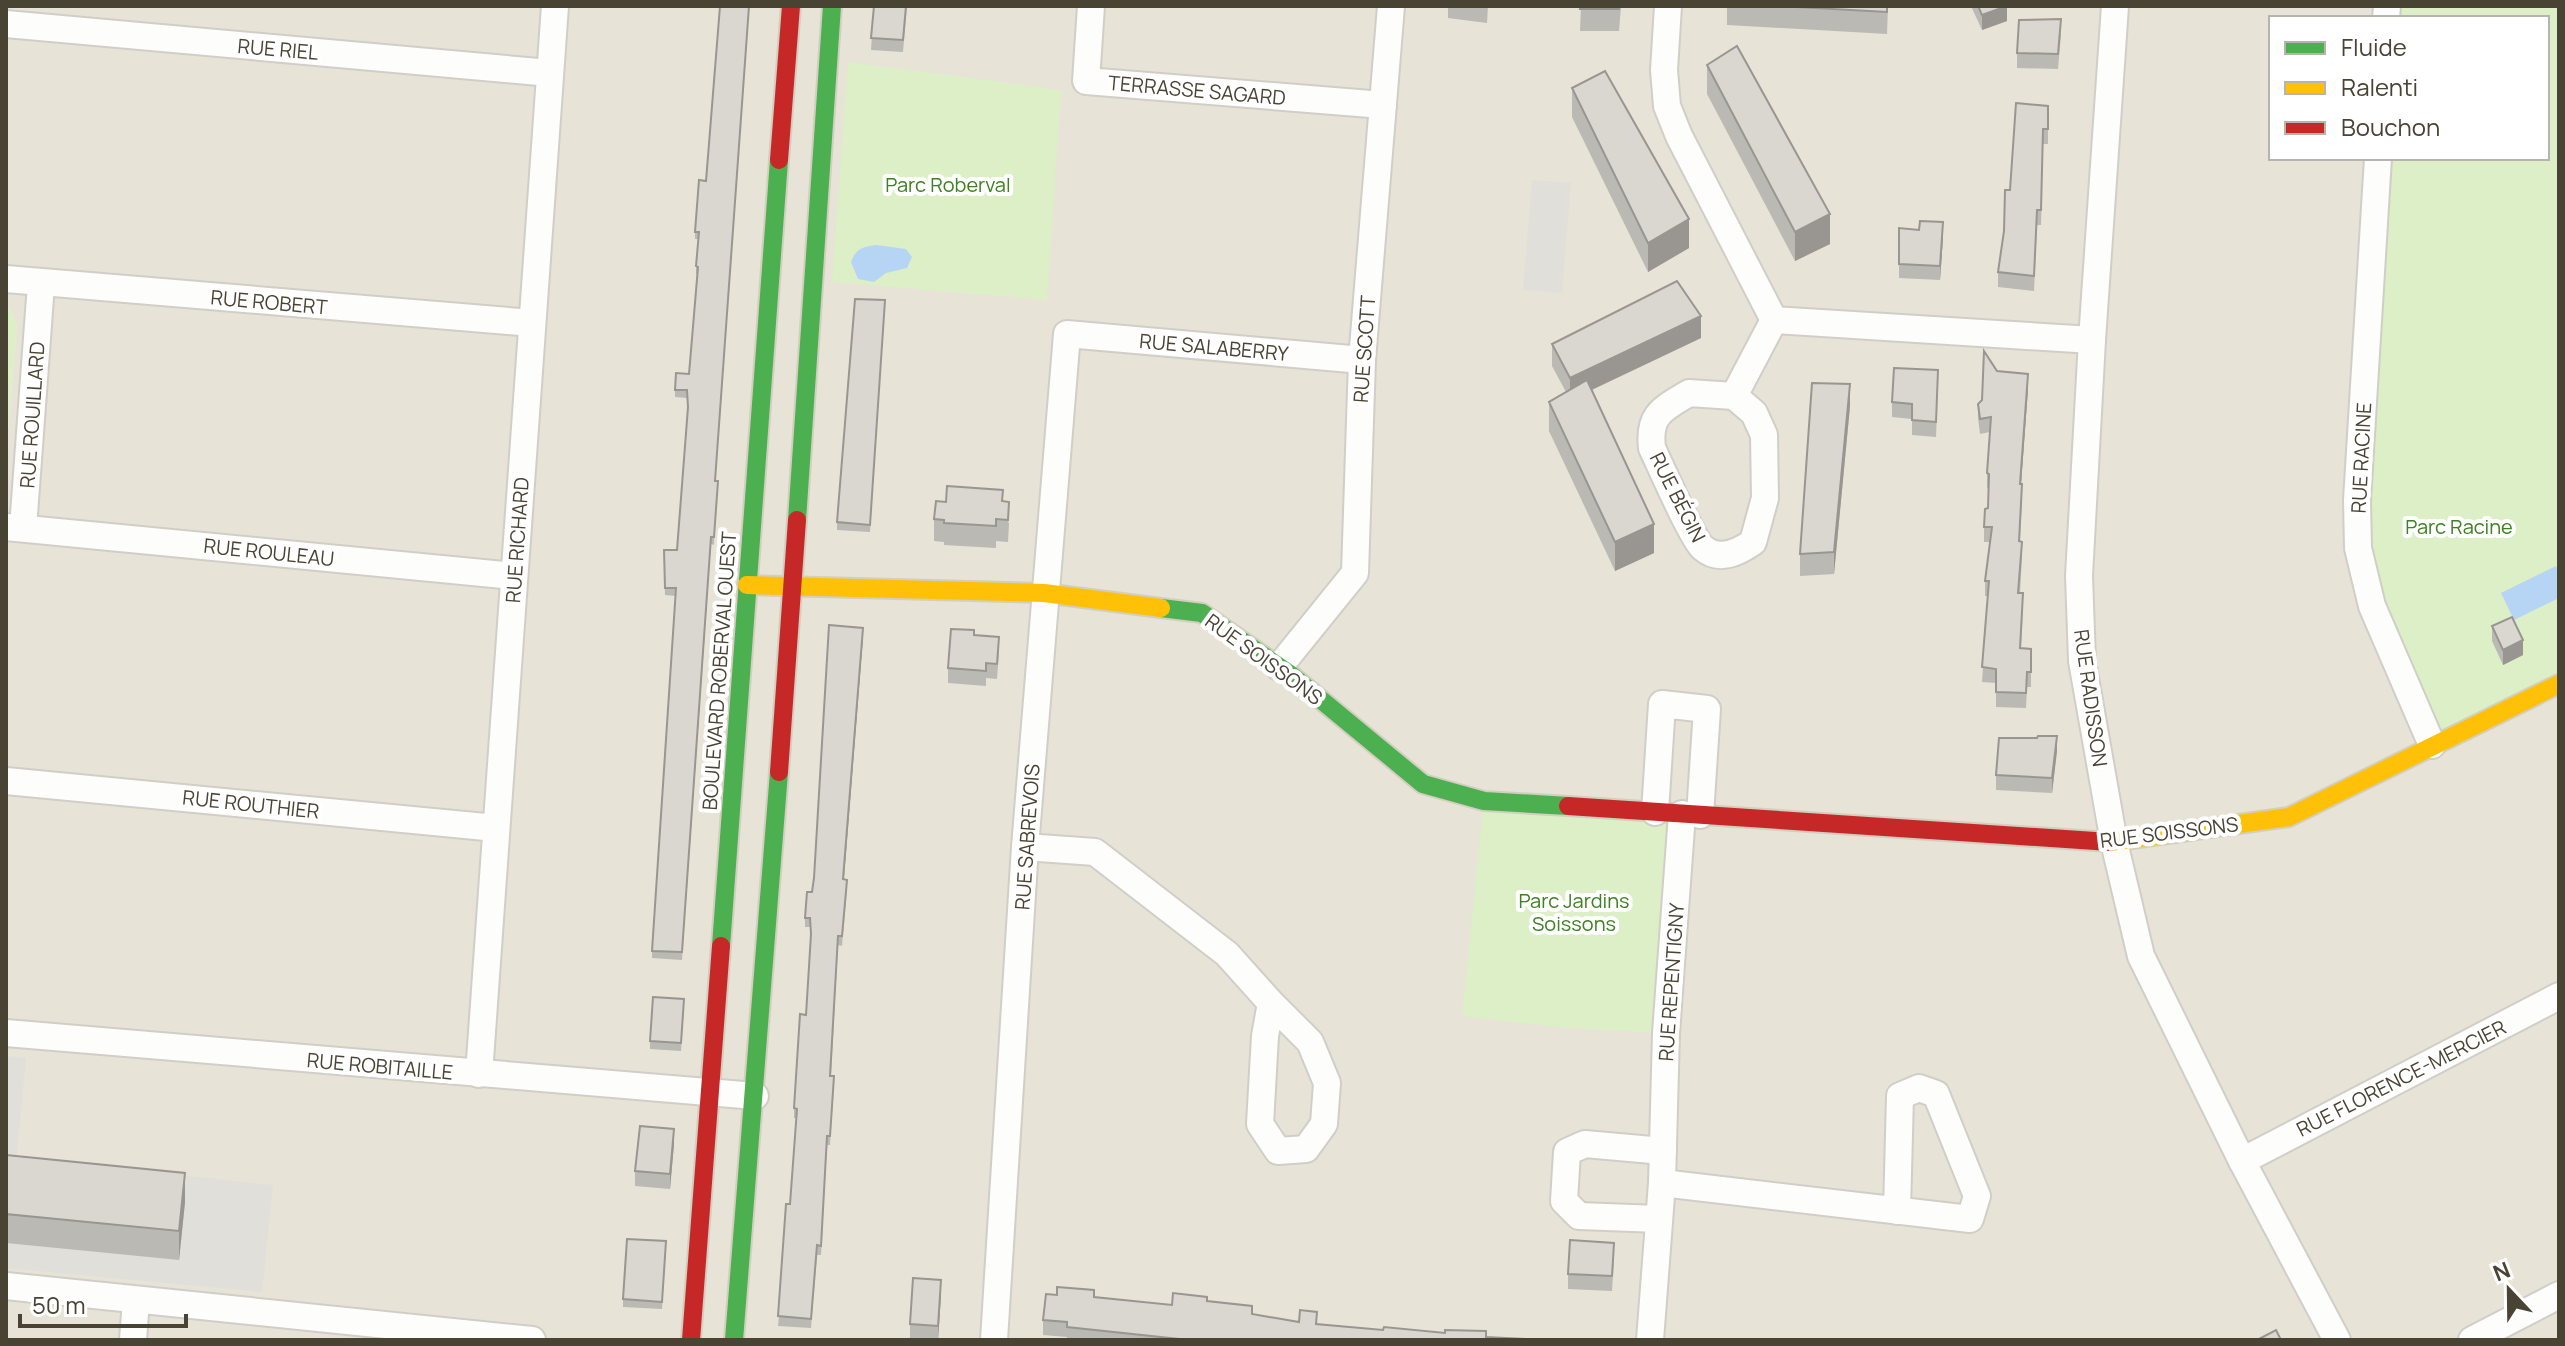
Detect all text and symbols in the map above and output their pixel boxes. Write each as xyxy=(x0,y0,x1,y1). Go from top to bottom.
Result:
legend xyxy=(2269,16,2549,160)
text: Fluide xyxy=(2341,30,2407,63)
street label: RUE RIEL xyxy=(237,32,319,66)
street label: TERRASSE SAGARD xyxy=(1107,69,1287,111)
text: Ralenti xyxy=(2341,70,2418,103)
text: Bouchon xyxy=(2341,110,2440,143)
park label: Parc Roberval xyxy=(885,171,1011,198)
street label: RUE ROBERT xyxy=(209,283,329,321)
street label: RUE SCOTT xyxy=(1347,294,1381,404)
street label: RUE SALABERRY xyxy=(1138,327,1291,367)
street label: RUE ROUILLARD xyxy=(13,341,51,489)
street label: RUE RACINE xyxy=(2345,402,2377,514)
street label: RUE BÉGIN xyxy=(1644,447,1712,547)
street label: RUE RICHARD xyxy=(499,476,535,604)
park label: Parc Racine xyxy=(2405,513,2513,540)
street label: BOULEVARD ROBERVAL OUEST xyxy=(696,531,742,811)
street label: RUE ROULEAU xyxy=(202,532,336,572)
street label: RUE SOISSONS xyxy=(1200,607,1328,711)
street label: RUE RADISSON xyxy=(2068,628,2114,768)
street label: RUE SABREVOIS xyxy=(1008,763,1046,911)
street label: RUE ROUTHIER xyxy=(181,783,321,825)
street label: RUE SOISSONS xyxy=(2098,810,2240,854)
park label: Parc Jardins Soissons xyxy=(1518,887,1630,937)
street label: RUE REPENTIGNY xyxy=(1652,901,1690,1062)
street label: RUE FLORENCE-MERCIER xyxy=(2292,1013,2510,1143)
street label: RUE ROBITAILLE xyxy=(306,1046,454,1086)
north arrow xyxy=(2469,1250,2549,1330)
text: N xyxy=(2489,1255,2514,1288)
scale bar xyxy=(20,1278,186,1328)
text: 50 m xyxy=(32,1288,86,1321)

